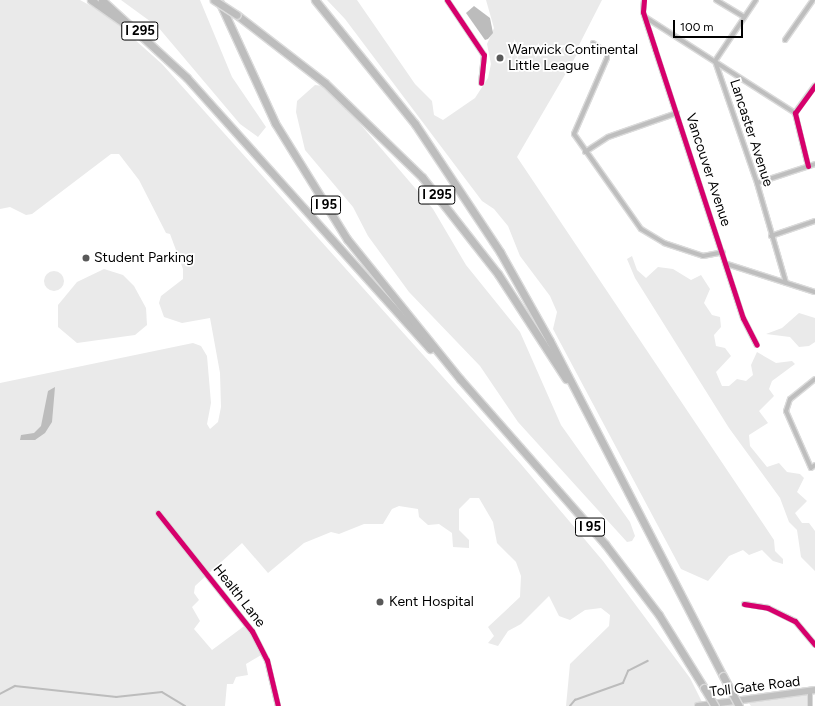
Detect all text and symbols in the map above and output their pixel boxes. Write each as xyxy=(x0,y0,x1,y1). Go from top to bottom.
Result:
scale bar xyxy=(675,12,745,38)
road number: I 295 xyxy=(121,20,159,42)
text: 100 m xyxy=(680,20,714,34)
place label: Warwick Continental Little League xyxy=(508,42,638,74)
marker: Warwick Continental Little League xyxy=(495,53,505,63)
street label: Lancaster Avenue xyxy=(726,77,776,189)
street label: Vancouver Avenue xyxy=(682,111,734,229)
road number: I 295 xyxy=(418,184,456,206)
road number: I 95 xyxy=(311,194,341,216)
place label: Student Parking xyxy=(94,250,194,266)
marker: Student Parking xyxy=(81,253,91,263)
road number: I 95 xyxy=(575,516,605,538)
street label: Health Lane xyxy=(209,561,269,631)
place label: Kent Hospital xyxy=(389,594,474,610)
marker: Kent Hospital xyxy=(374,596,386,608)
street label: Toll Gate Road xyxy=(709,673,801,701)

